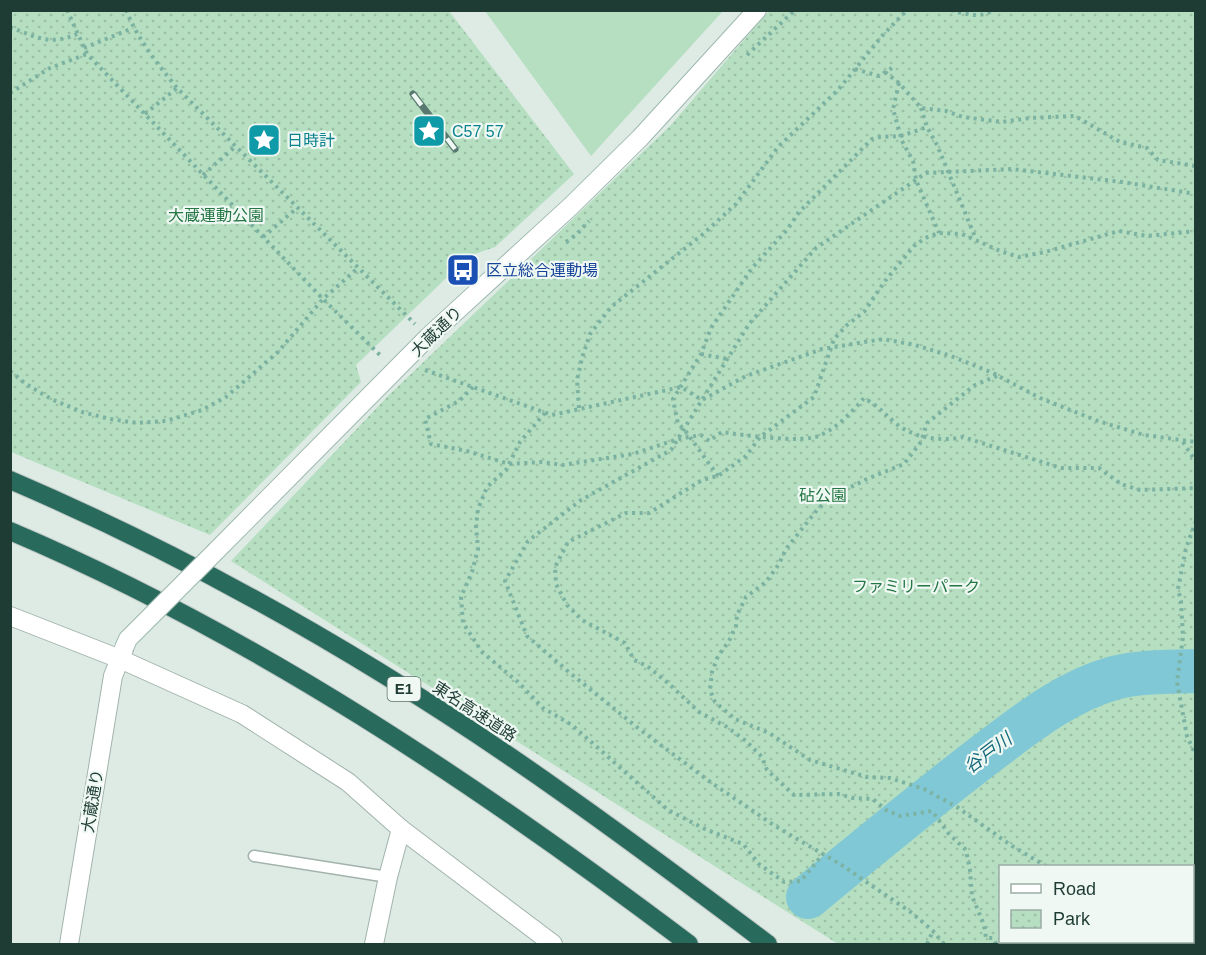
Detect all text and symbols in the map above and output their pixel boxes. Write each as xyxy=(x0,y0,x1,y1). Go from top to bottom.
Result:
place icon: C57 57 xyxy=(411,113,447,149)
place icon: 日時計 xyxy=(246,122,282,158)
place label: C57 57 xyxy=(452,123,504,140)
place label: 日時計 xyxy=(287,132,335,149)
park label: 大蔵運動公園 xyxy=(168,207,264,224)
bus stop icon: 区立総合運動場 xyxy=(445,252,481,288)
place label: 区立総合運動場 xyxy=(486,262,598,279)
street label: 大蔵通り xyxy=(407,303,465,360)
park label: 砧公園 xyxy=(799,487,847,504)
park label: ファミリーパーク xyxy=(852,578,980,595)
road number: E1 xyxy=(388,677,420,701)
street label: 東名高速道路 xyxy=(430,678,520,745)
water label: 谷戸川 xyxy=(960,728,1017,777)
street label: 大蔵通り xyxy=(79,768,106,834)
legend xyxy=(999,865,1194,943)
text: Road xyxy=(1053,879,1096,899)
text: Park xyxy=(1053,909,1091,929)

